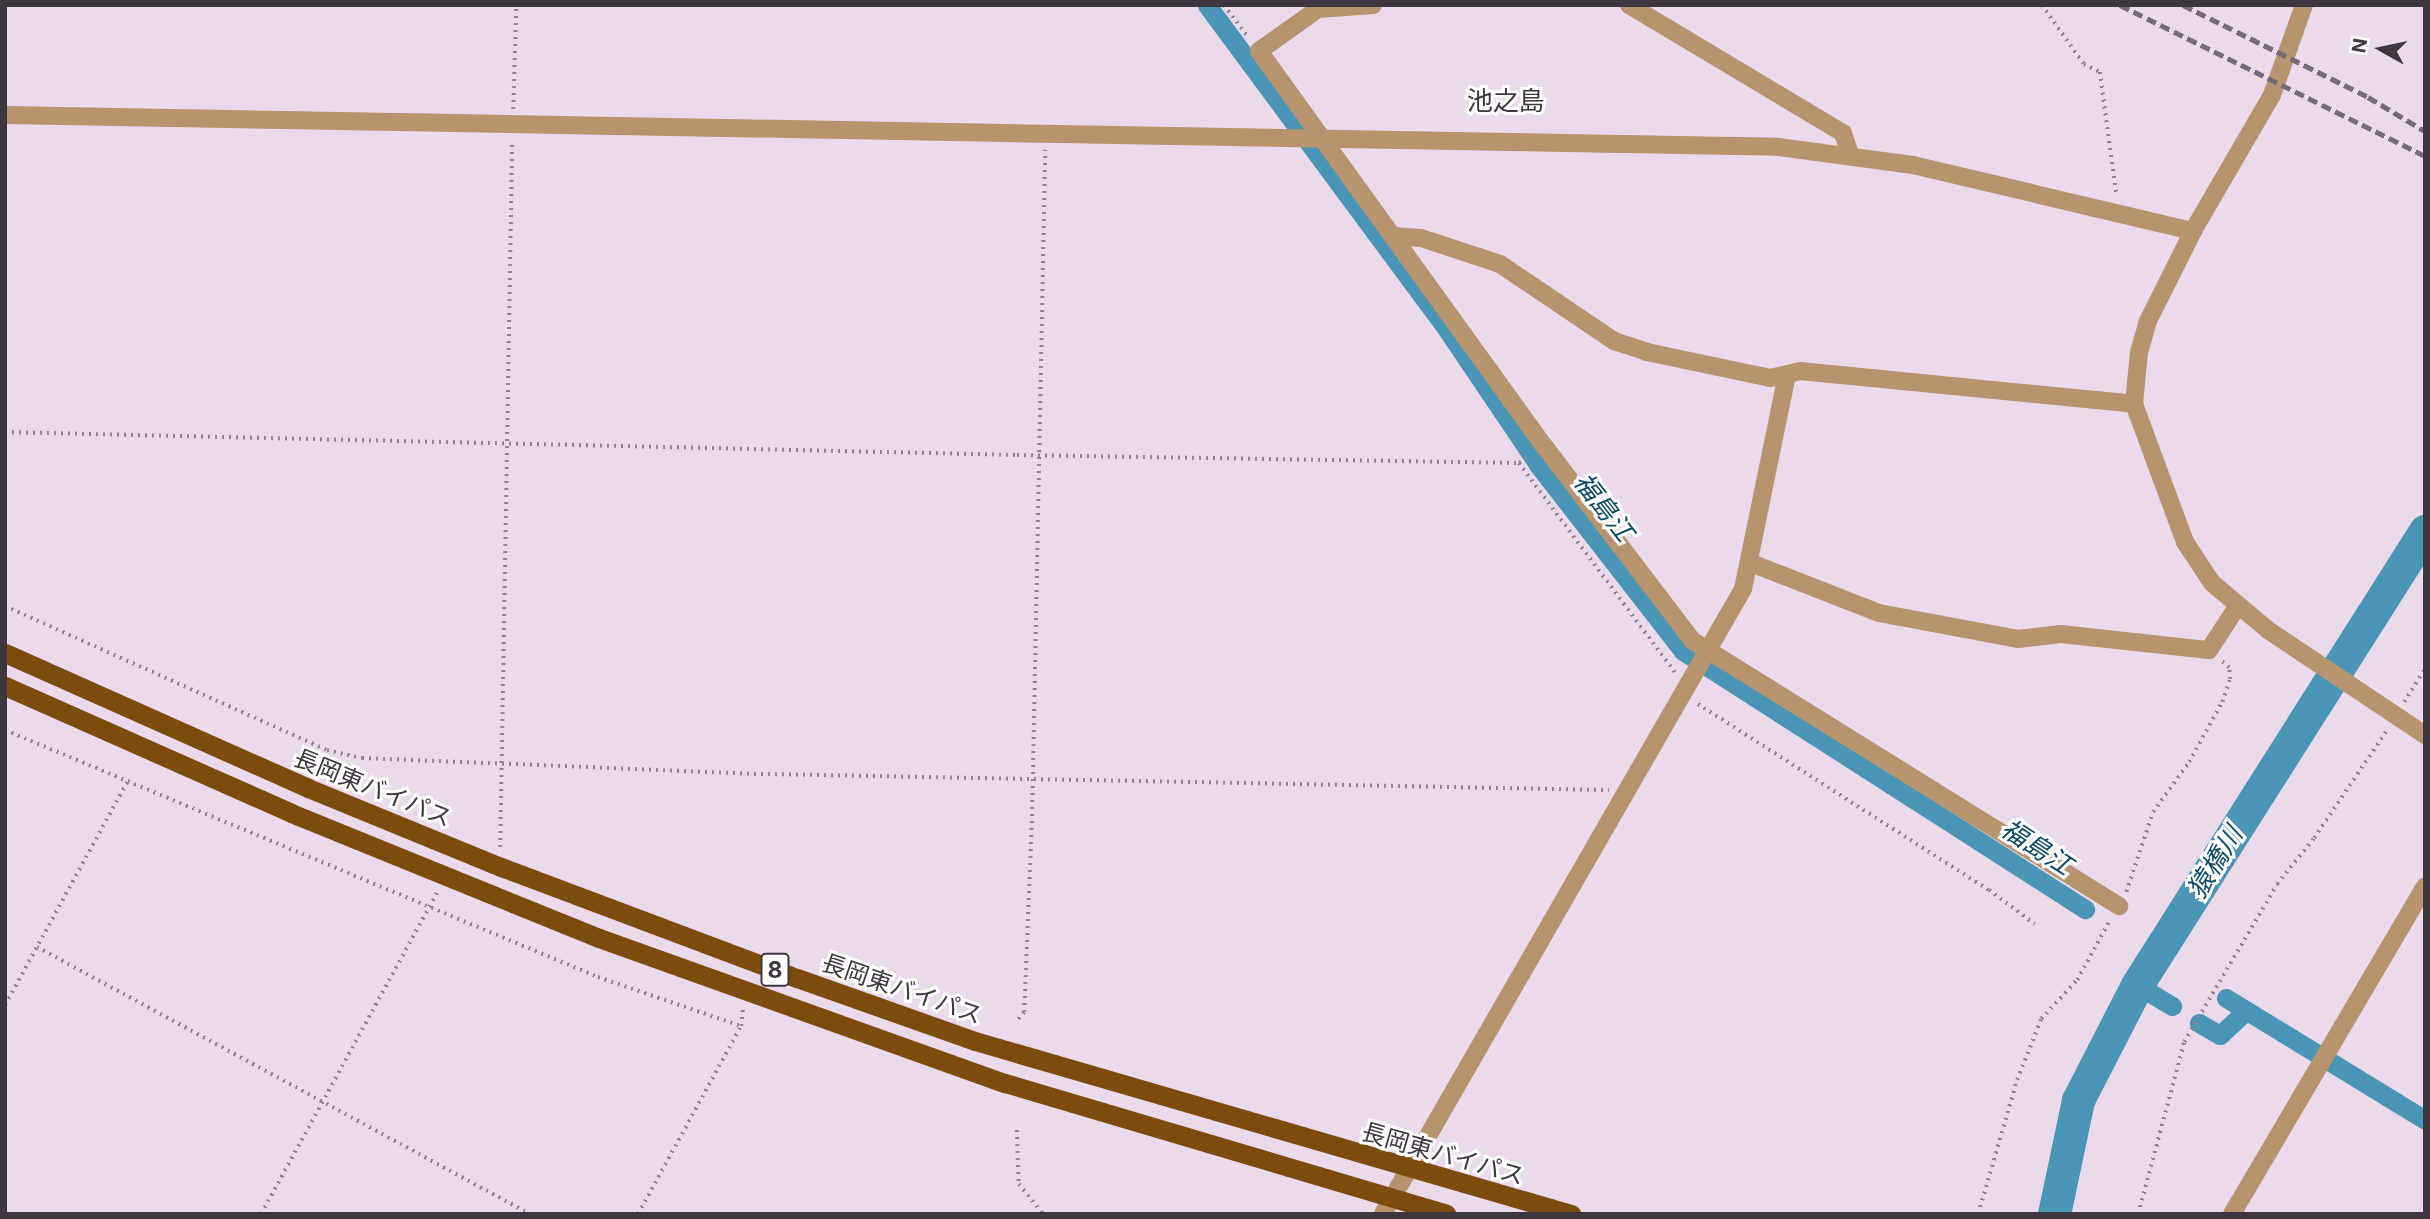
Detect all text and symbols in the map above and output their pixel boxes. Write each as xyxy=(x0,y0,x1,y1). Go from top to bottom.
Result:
north arrow xyxy=(2346,14,2416,84)
text: N xyxy=(2347,37,2372,55)
district label: 池之島 xyxy=(1467,85,1545,117)
water label: 福島江 xyxy=(1568,467,1640,547)
street label: 長岡東バイパス xyxy=(290,743,456,833)
water label: 福島江 xyxy=(1996,813,2078,881)
water label: 猿橋川 xyxy=(2181,821,2249,903)
street label: 長岡東バイパス xyxy=(818,948,986,1030)
road number: 8 xyxy=(759,951,791,990)
street label: 長岡東バイパス xyxy=(1358,1117,1528,1191)

